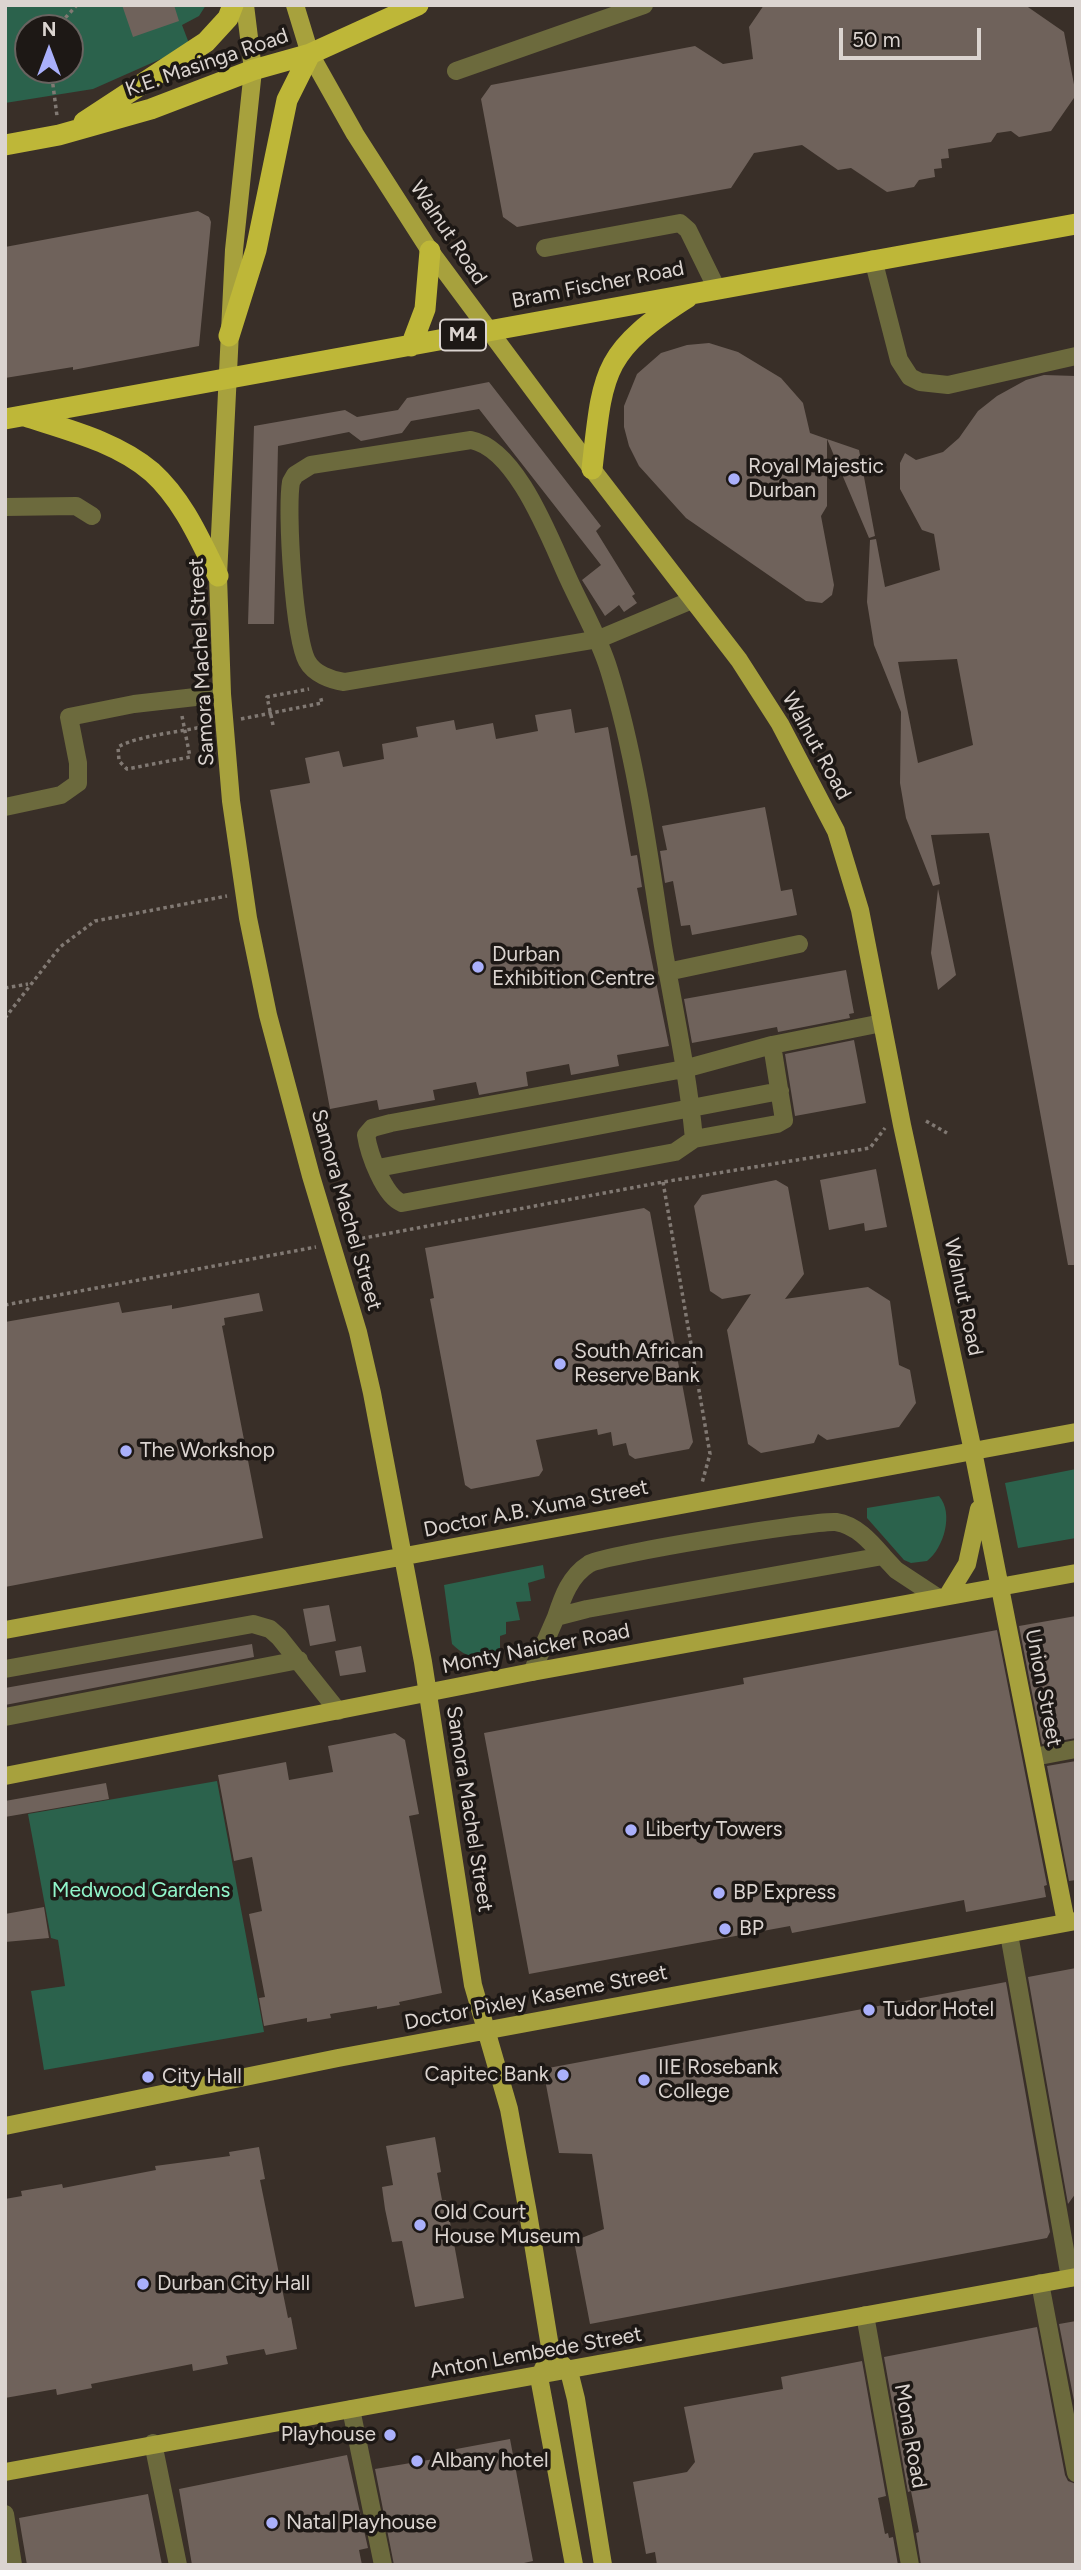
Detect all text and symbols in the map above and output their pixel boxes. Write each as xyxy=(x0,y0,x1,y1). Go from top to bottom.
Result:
north arrow xyxy=(14,14,84,84)
scale bar xyxy=(843,14,985,58)
text: N xyxy=(42,18,56,41)
street label: K.E. Masinga Road xyxy=(122,23,292,103)
text: 50 m xyxy=(852,27,901,52)
street label: Walnut Road xyxy=(404,176,492,290)
street label: Bram Fischer Road xyxy=(510,256,686,314)
road number: M4 xyxy=(440,320,486,350)
place label: Royal Majestic Durban xyxy=(748,454,884,504)
marker: Royal Majestic Durban xyxy=(726,471,742,487)
street label: Samora Machel Street xyxy=(184,557,220,767)
street label: Walnut Road xyxy=(776,688,856,804)
place label: Durban Exhibition Centre xyxy=(492,942,655,992)
marker: Durban Exhibition Centre xyxy=(470,959,486,975)
street label: Samora Machel Street xyxy=(305,1106,387,1314)
street label: Walnut Road xyxy=(938,1236,988,1358)
place label: South African Reserve Bank xyxy=(574,1339,703,1389)
marker: South African Reserve Bank xyxy=(552,1356,568,1372)
place label: The Workshop xyxy=(140,1438,275,1464)
marker: The Workshop xyxy=(118,1443,134,1459)
street label: Doctor A.B. Xuma Street xyxy=(421,1475,651,1543)
street label: Monty Naicker Road xyxy=(440,1618,632,1680)
street label: Union Street xyxy=(1019,1627,1067,1749)
street label: Samora Machel Street xyxy=(440,1704,498,1914)
place label: Liberty Towers xyxy=(645,1817,783,1843)
marker: Liberty Towers xyxy=(623,1822,639,1838)
park label: Medwood Gardens xyxy=(52,1878,230,1904)
place label: BP Express xyxy=(733,1880,836,1906)
marker: BP Express xyxy=(711,1885,727,1901)
place label: BP xyxy=(739,1916,764,1942)
marker: BP xyxy=(717,1921,733,1937)
street label: Doctor Pixley Kaseme Street xyxy=(402,1960,670,2036)
place label: Tudor Hotel xyxy=(883,1997,994,2023)
marker: Tudor Hotel xyxy=(861,2002,877,2018)
place label: IIE Rosebank College xyxy=(658,2055,778,2105)
place label: Capitec Bank xyxy=(425,2062,549,2088)
place label: City Hall xyxy=(162,2064,242,2090)
marker: Capitec Bank xyxy=(555,2067,571,2083)
marker: City Hall xyxy=(140,2069,156,2085)
marker: IIE Rosebank College xyxy=(636,2072,652,2088)
place label: Old Court House Museum xyxy=(434,2200,580,2250)
marker: Old Court House Museum xyxy=(412,2217,428,2233)
place label: Durban City Hall xyxy=(157,2271,310,2297)
marker: Durban City Hall xyxy=(135,2276,151,2292)
street label: Anton Lembede Street xyxy=(428,2322,644,2384)
street label: Mona Road xyxy=(888,2382,932,2490)
place label: Playhouse xyxy=(281,2422,376,2448)
marker: Playhouse xyxy=(382,2427,398,2443)
place label: Albany hotel xyxy=(431,2448,549,2474)
marker: Albany hotel xyxy=(409,2453,425,2469)
place label: Natal Playhouse xyxy=(286,2510,437,2536)
marker: Natal Playhouse xyxy=(264,2515,280,2531)

